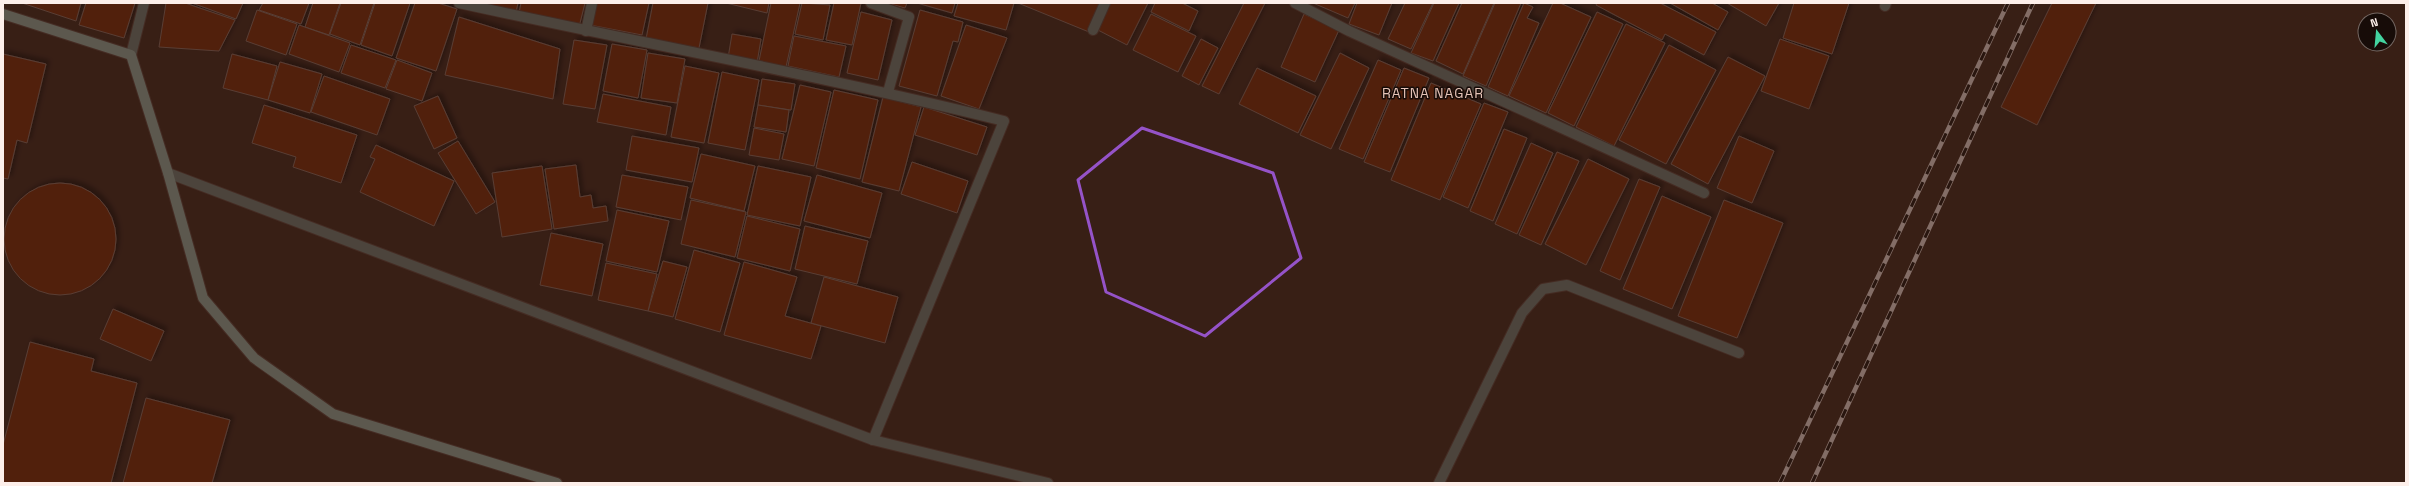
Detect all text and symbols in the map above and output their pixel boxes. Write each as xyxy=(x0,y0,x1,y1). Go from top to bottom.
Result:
north arrow xyxy=(2357,12,2397,52)
text: N xyxy=(2369,15,2380,30)
district label: RATNA NAGAR xyxy=(1382,84,1484,102)

